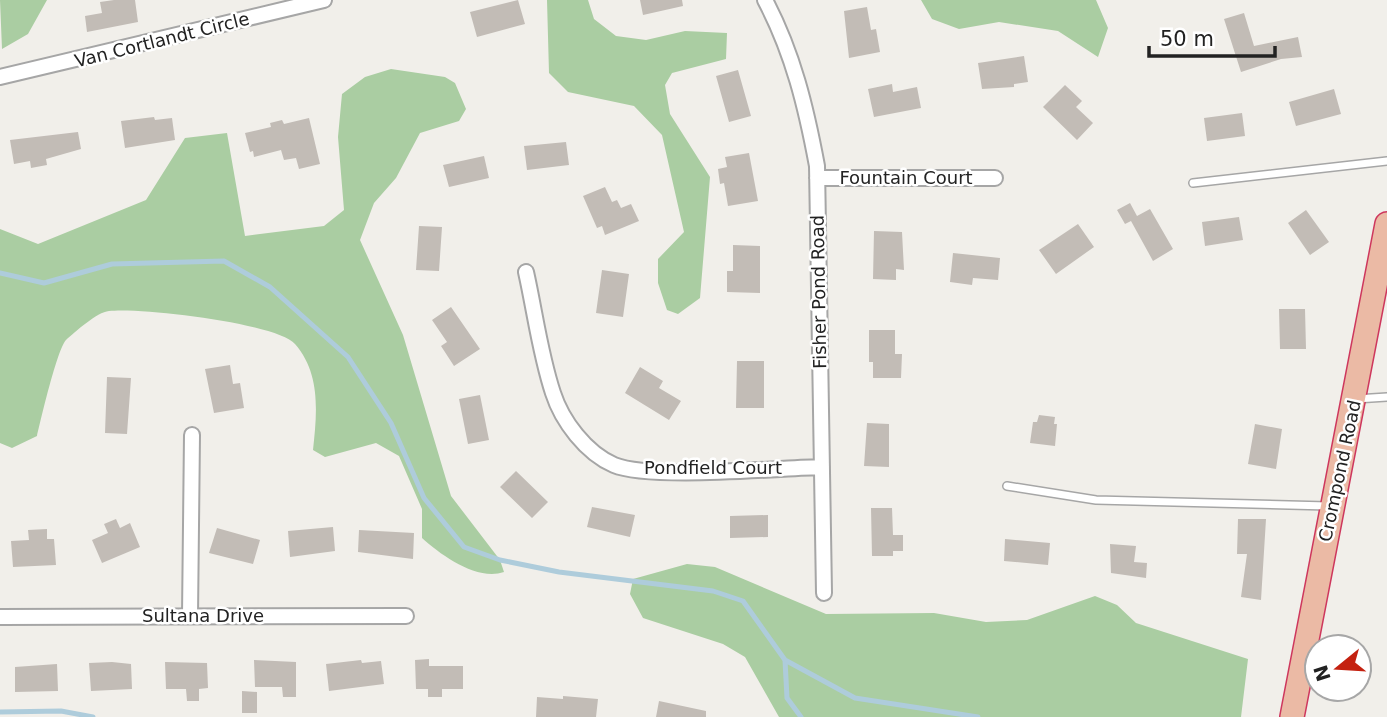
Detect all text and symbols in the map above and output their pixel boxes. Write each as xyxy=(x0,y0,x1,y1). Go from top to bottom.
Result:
street label: Van Cortlandt Circle xyxy=(72,8,251,71)
scale bar xyxy=(1149,14,1275,58)
text: 50 m xyxy=(1160,27,1214,51)
street label: Fountain Court xyxy=(839,167,973,188)
street label: Fisher Pond Road xyxy=(807,215,830,369)
street label: Crompond Road xyxy=(1314,398,1365,544)
street label: Pondfield Court xyxy=(644,457,782,478)
street label: Sultana Drive xyxy=(142,605,264,626)
north arrow xyxy=(1303,633,1373,703)
text: N xyxy=(1309,662,1335,684)

